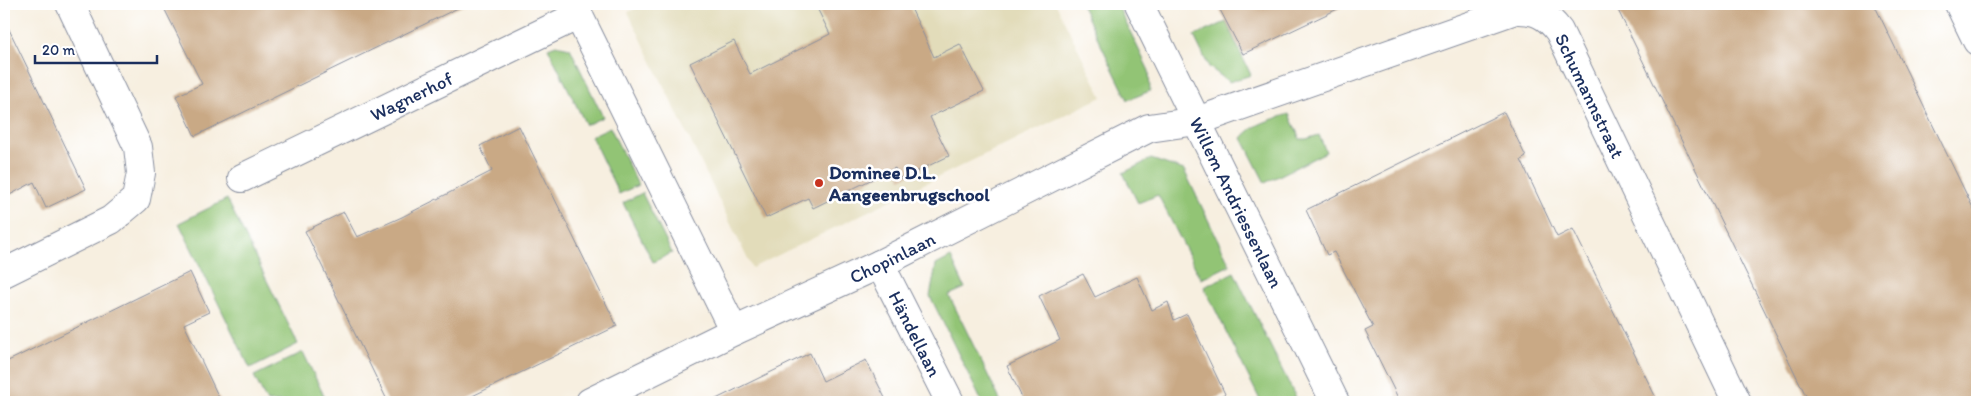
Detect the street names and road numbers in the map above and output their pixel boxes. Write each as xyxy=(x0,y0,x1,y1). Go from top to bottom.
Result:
street label: Schumannstraat xyxy=(1550,30,1630,162)
street label: Wagnerhof xyxy=(366,66,456,126)
street label: Willem Andriessenlaan xyxy=(1185,113,1288,291)
street label: Chopinlaan xyxy=(846,227,939,288)
street label: Händellaan xyxy=(884,287,947,380)

